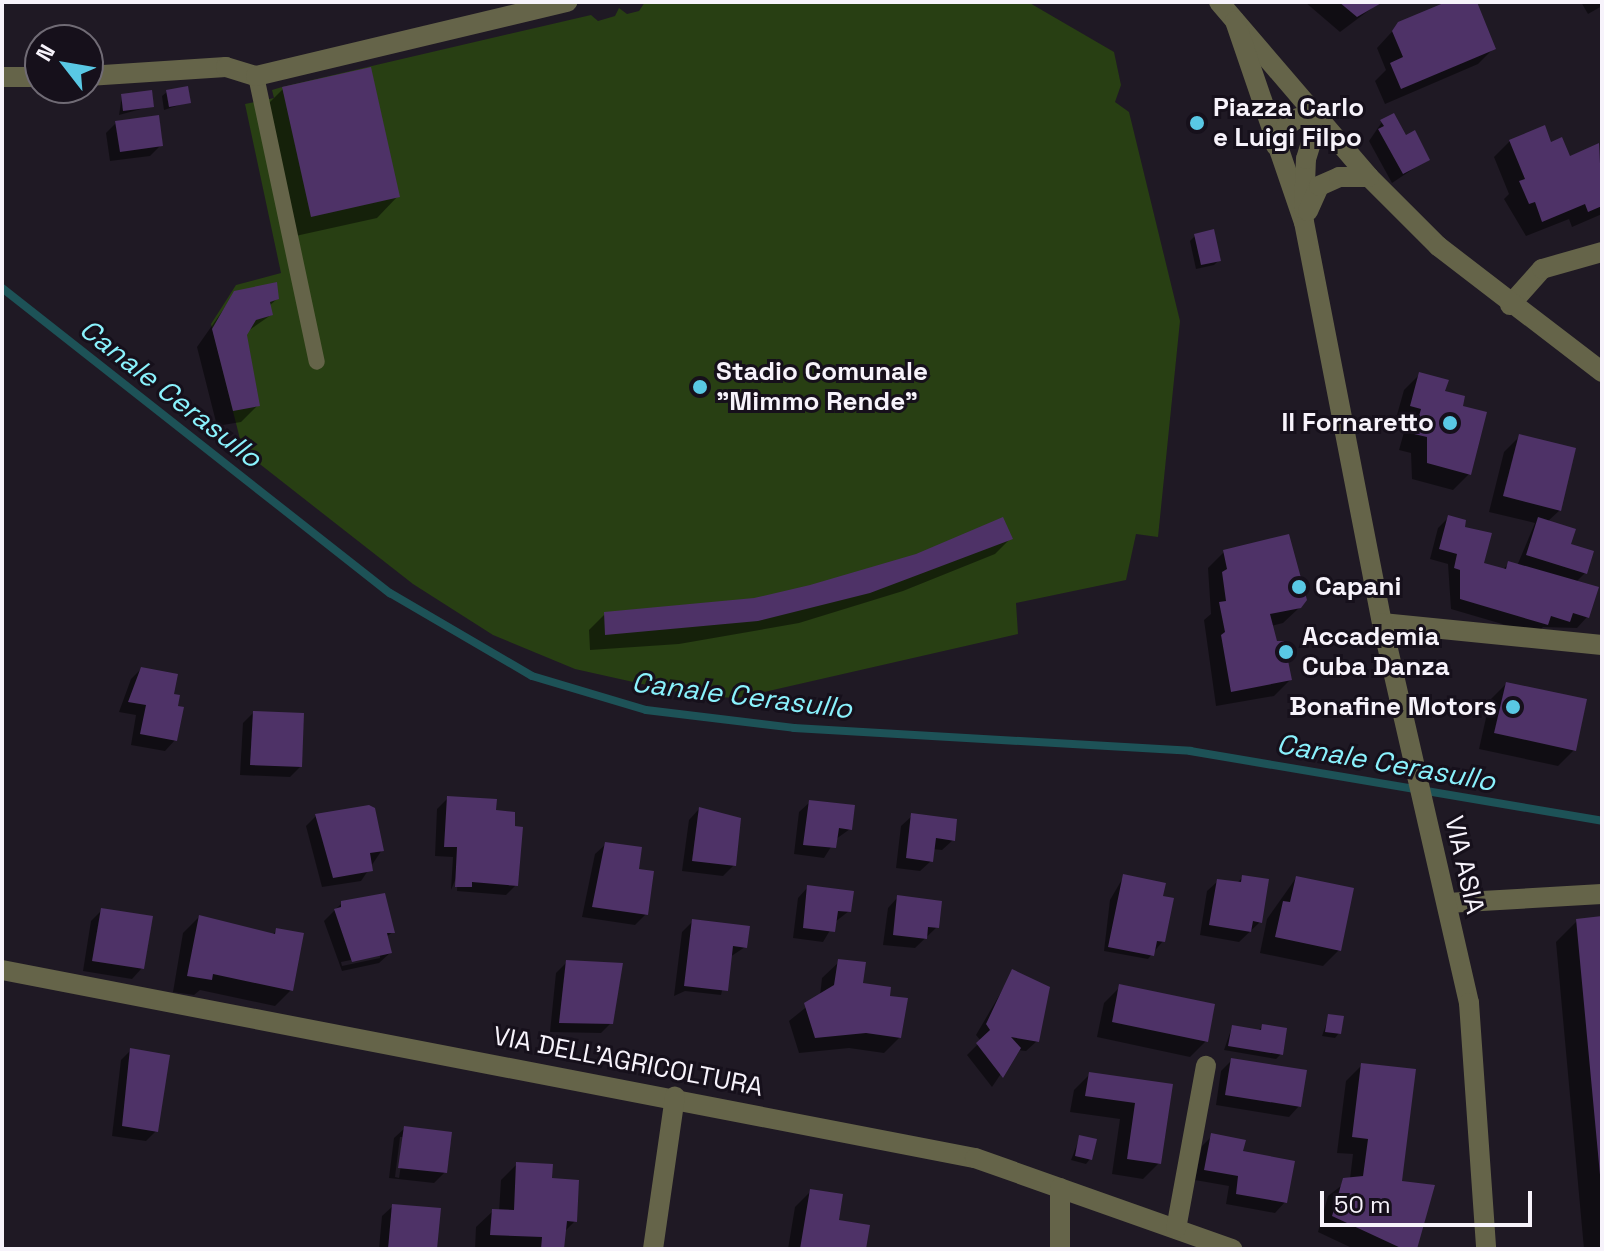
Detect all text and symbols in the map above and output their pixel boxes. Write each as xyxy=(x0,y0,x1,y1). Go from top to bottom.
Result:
north arrow xyxy=(24,24,104,104)
text: N xyxy=(29,39,61,66)
place label: Piazza Carlo e Luigi Filpo xyxy=(1213,92,1364,154)
marker: Piazza Carlo e Luigi Filpo xyxy=(1188,114,1206,132)
water label: Canale Cerasullo xyxy=(73,312,269,474)
place label: Stadio Comunale "Mimmo Rende" xyxy=(716,356,928,418)
marker: Stadio Comunale "Mimmo Rende" xyxy=(691,378,709,396)
place label: Il Fornaretto xyxy=(1282,407,1434,439)
marker: Il Fornaretto xyxy=(1441,414,1459,432)
place label: Capani xyxy=(1315,571,1401,603)
marker: Capani xyxy=(1290,578,1308,596)
place label: Accademia Cuba Danza xyxy=(1302,621,1450,682)
marker: Accademia Cuba Danza xyxy=(1277,643,1295,661)
water label: Canale Cerasullo xyxy=(630,665,854,725)
place label: Bonafine Motors xyxy=(1289,691,1497,723)
marker: Bonafine Motors xyxy=(1504,698,1522,716)
water label: Canale Cerasullo xyxy=(1274,726,1498,798)
street label: VIA ASIA xyxy=(1437,813,1491,917)
street label: VIA DELL'AGRICOLTURA xyxy=(490,1020,766,1104)
scale bar xyxy=(1324,1175,1536,1225)
text: 50 m xyxy=(1334,1189,1391,1220)

